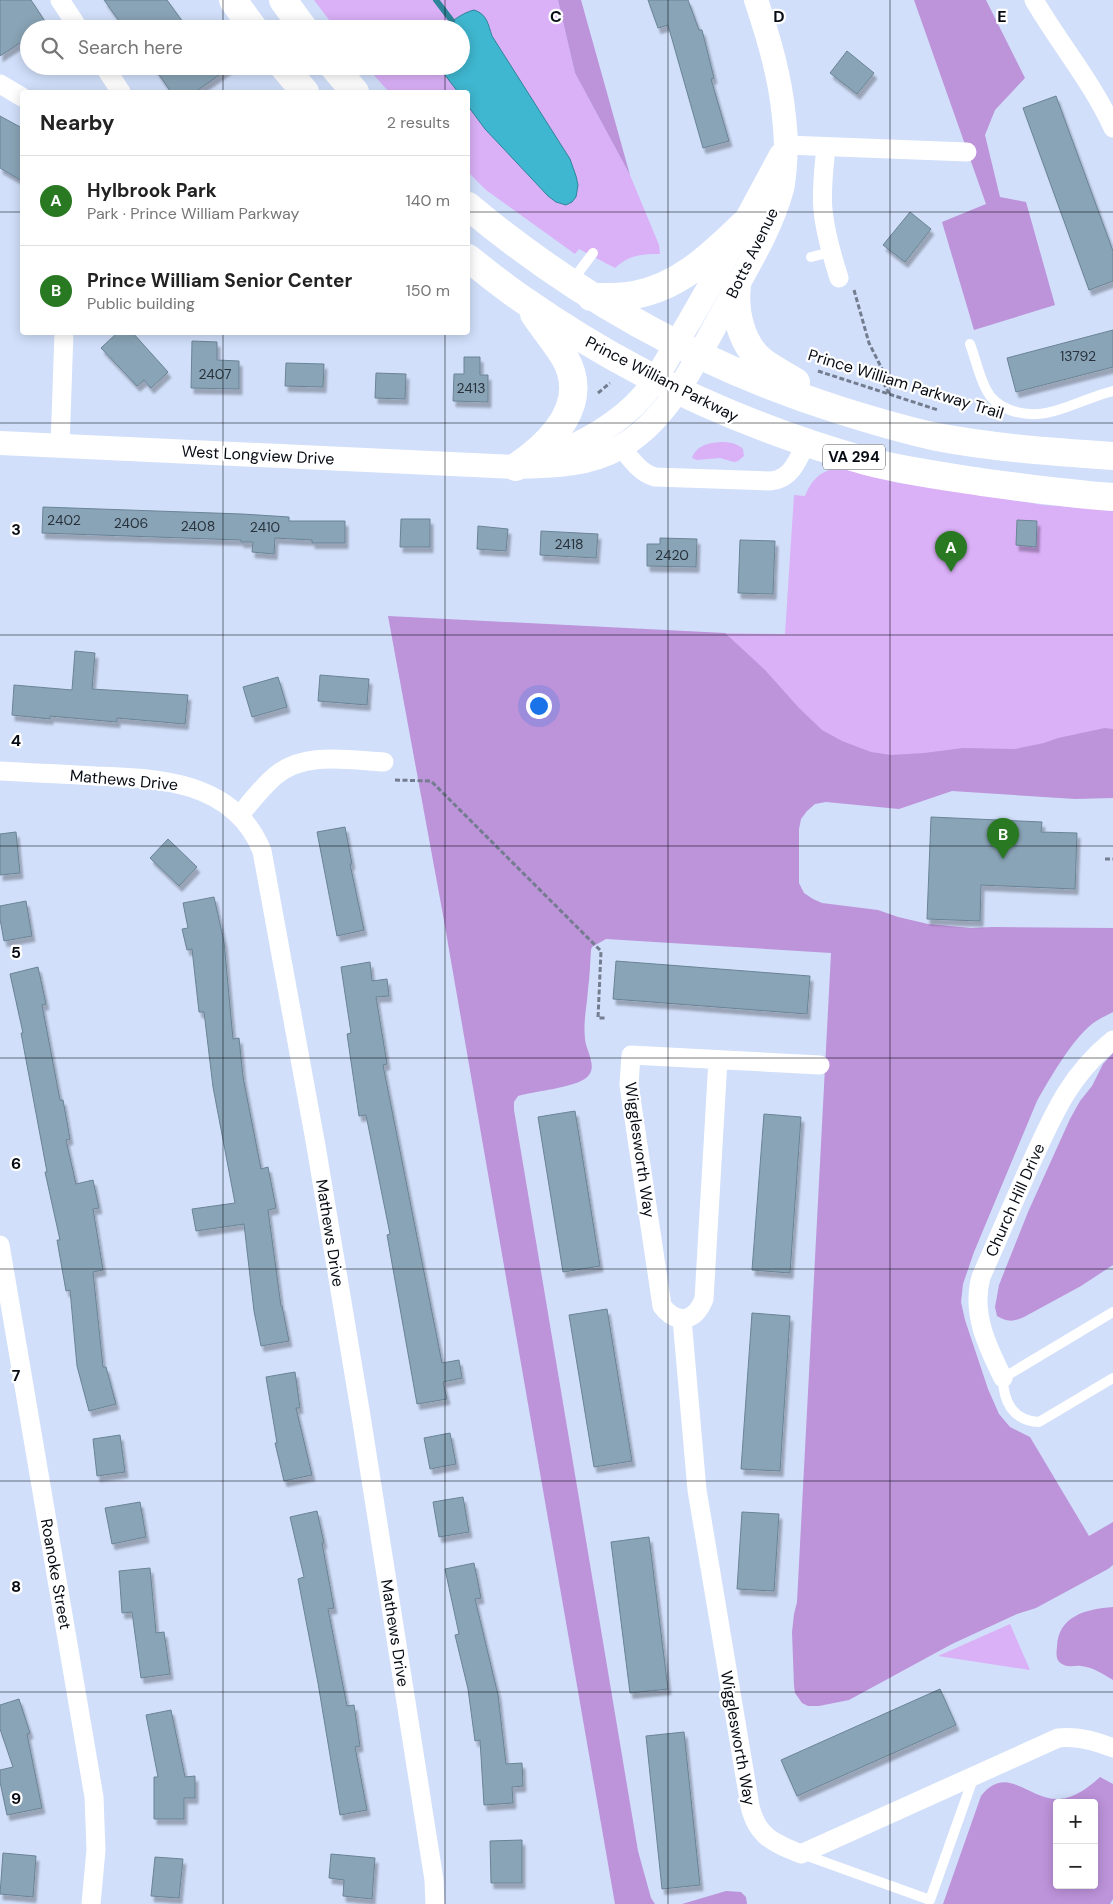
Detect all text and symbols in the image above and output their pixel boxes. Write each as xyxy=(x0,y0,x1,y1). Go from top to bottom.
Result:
text: C xyxy=(550,6,562,27)
text: D xyxy=(773,6,785,27)
text: E xyxy=(997,6,1007,27)
search box xyxy=(20,20,470,75)
icon: search xyxy=(38,34,66,62)
text: Search here xyxy=(78,35,183,60)
text: Nearby xyxy=(40,109,114,137)
text: 2 results xyxy=(387,112,450,133)
text: Hylbrook Park xyxy=(87,178,217,203)
text: A xyxy=(50,190,62,211)
text: 140 m xyxy=(406,190,450,211)
text: Park · Prince William Parkway xyxy=(87,203,299,224)
street label: Botts Avenue xyxy=(721,204,783,302)
text: Prince William Senior Center xyxy=(87,268,352,293)
text: B xyxy=(51,280,61,301)
text: 150 m xyxy=(406,280,450,301)
text: Public building xyxy=(87,293,195,314)
street label: Prince William Parkway xyxy=(582,331,742,427)
street label: Prince William Parkway Trail xyxy=(806,344,1006,424)
house number: 13792 xyxy=(1060,347,1096,365)
house number: 2407 xyxy=(198,365,232,383)
house number: 2413 xyxy=(457,379,485,397)
street label: West Longview Drive xyxy=(181,441,335,469)
road number: VA 294 xyxy=(823,444,885,470)
house number: 2402 xyxy=(47,511,81,529)
house number: 2406 xyxy=(114,514,148,532)
house number: 2408 xyxy=(181,517,215,535)
house number: 2410 xyxy=(250,518,280,536)
text: 3 xyxy=(11,519,21,540)
pin: A xyxy=(935,531,967,572)
house number: 2418 xyxy=(554,535,584,553)
house number: 2420 xyxy=(655,546,689,564)
your location xyxy=(526,693,552,719)
text: 4 xyxy=(11,730,21,751)
street label: Mathews Drive xyxy=(69,765,179,795)
pin: B xyxy=(987,818,1019,859)
text: 5 xyxy=(11,942,21,963)
street label: Wigglesworth Way xyxy=(620,1081,660,1219)
street label: Church Hill Drive xyxy=(981,1140,1049,1260)
text: 6 xyxy=(11,1153,21,1174)
street label: Mathews Drive xyxy=(311,1178,349,1288)
text: 7 xyxy=(12,1365,21,1386)
street label: Roanoke Street xyxy=(36,1517,76,1631)
text: 8 xyxy=(11,1576,21,1597)
street label: Mathews Drive xyxy=(376,1578,414,1688)
street label: Wigglesworth Way xyxy=(716,1669,760,1807)
text: 9 xyxy=(11,1788,21,1809)
map controls xyxy=(1053,1799,1098,1889)
button: + xyxy=(1053,1799,1098,1844)
button: − xyxy=(1053,1844,1098,1889)

